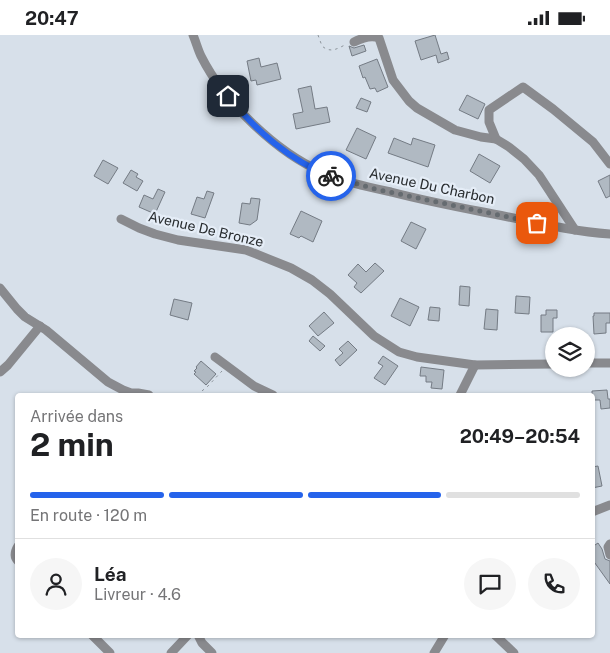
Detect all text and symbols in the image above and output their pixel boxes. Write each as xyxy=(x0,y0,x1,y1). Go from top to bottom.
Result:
text: 20:47 xyxy=(25,7,79,29)
pin xyxy=(207,75,249,117)
icon: home xyxy=(214,82,242,110)
courier xyxy=(306,151,356,201)
icon: bike xyxy=(317,162,345,190)
street label: Avenue Du Charbon xyxy=(368,165,496,207)
pin xyxy=(516,202,558,244)
street label: Avenue De Bronze xyxy=(147,208,265,250)
icon: bag xyxy=(523,209,551,237)
map controls xyxy=(545,327,595,377)
button: layers xyxy=(545,327,595,377)
text: Arrivée dans xyxy=(30,407,123,426)
text: 20:49–20:54 xyxy=(460,425,580,447)
text: 2 min xyxy=(30,426,114,463)
text: En route · 120 m xyxy=(30,506,147,525)
button: person xyxy=(30,558,82,610)
button: chat xyxy=(464,558,516,610)
button: phone xyxy=(528,558,580,610)
text: Léa xyxy=(94,563,126,585)
text: Livreur · 4.6 xyxy=(94,585,181,604)

